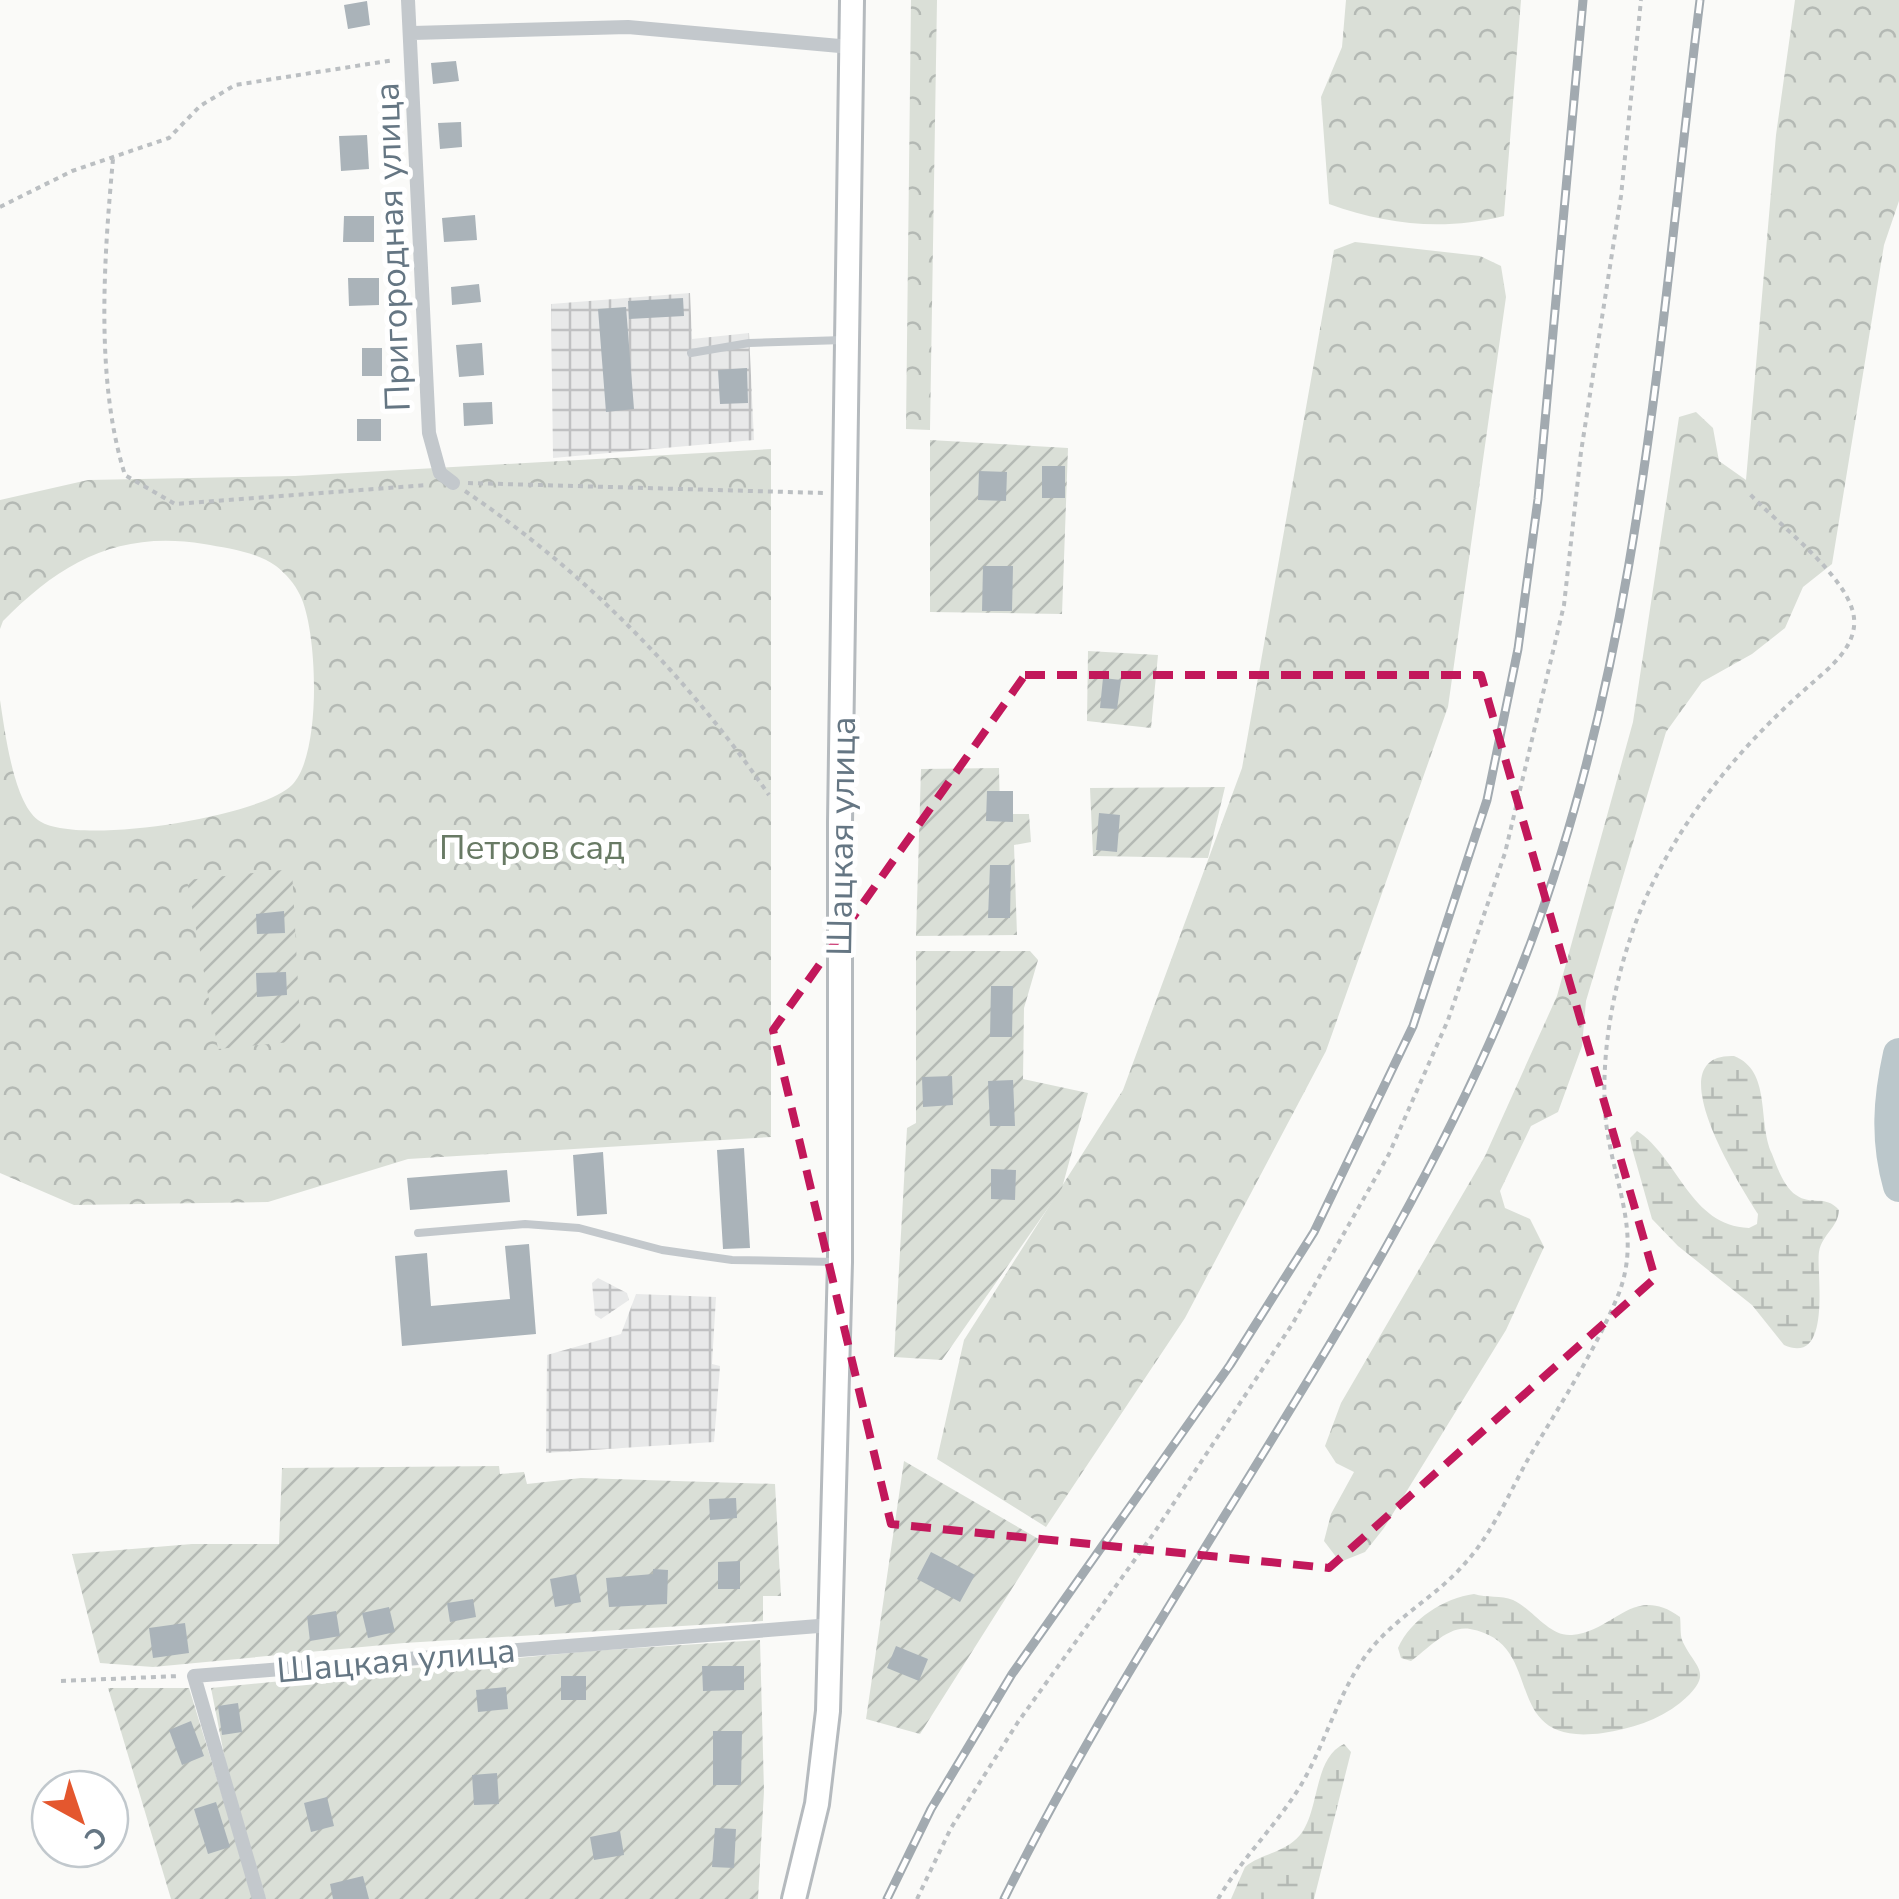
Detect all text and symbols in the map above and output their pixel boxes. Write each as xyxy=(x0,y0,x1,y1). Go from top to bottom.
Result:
street label: Пригородная улица xyxy=(363,82,422,412)
street label: Шацкая улица xyxy=(816,716,867,956)
park label: Петров сад xyxy=(439,824,625,871)
street label: Шацкая улица xyxy=(275,1627,517,1694)
north arrow xyxy=(30,1769,130,1869)
text: С xyxy=(76,1817,115,1858)

